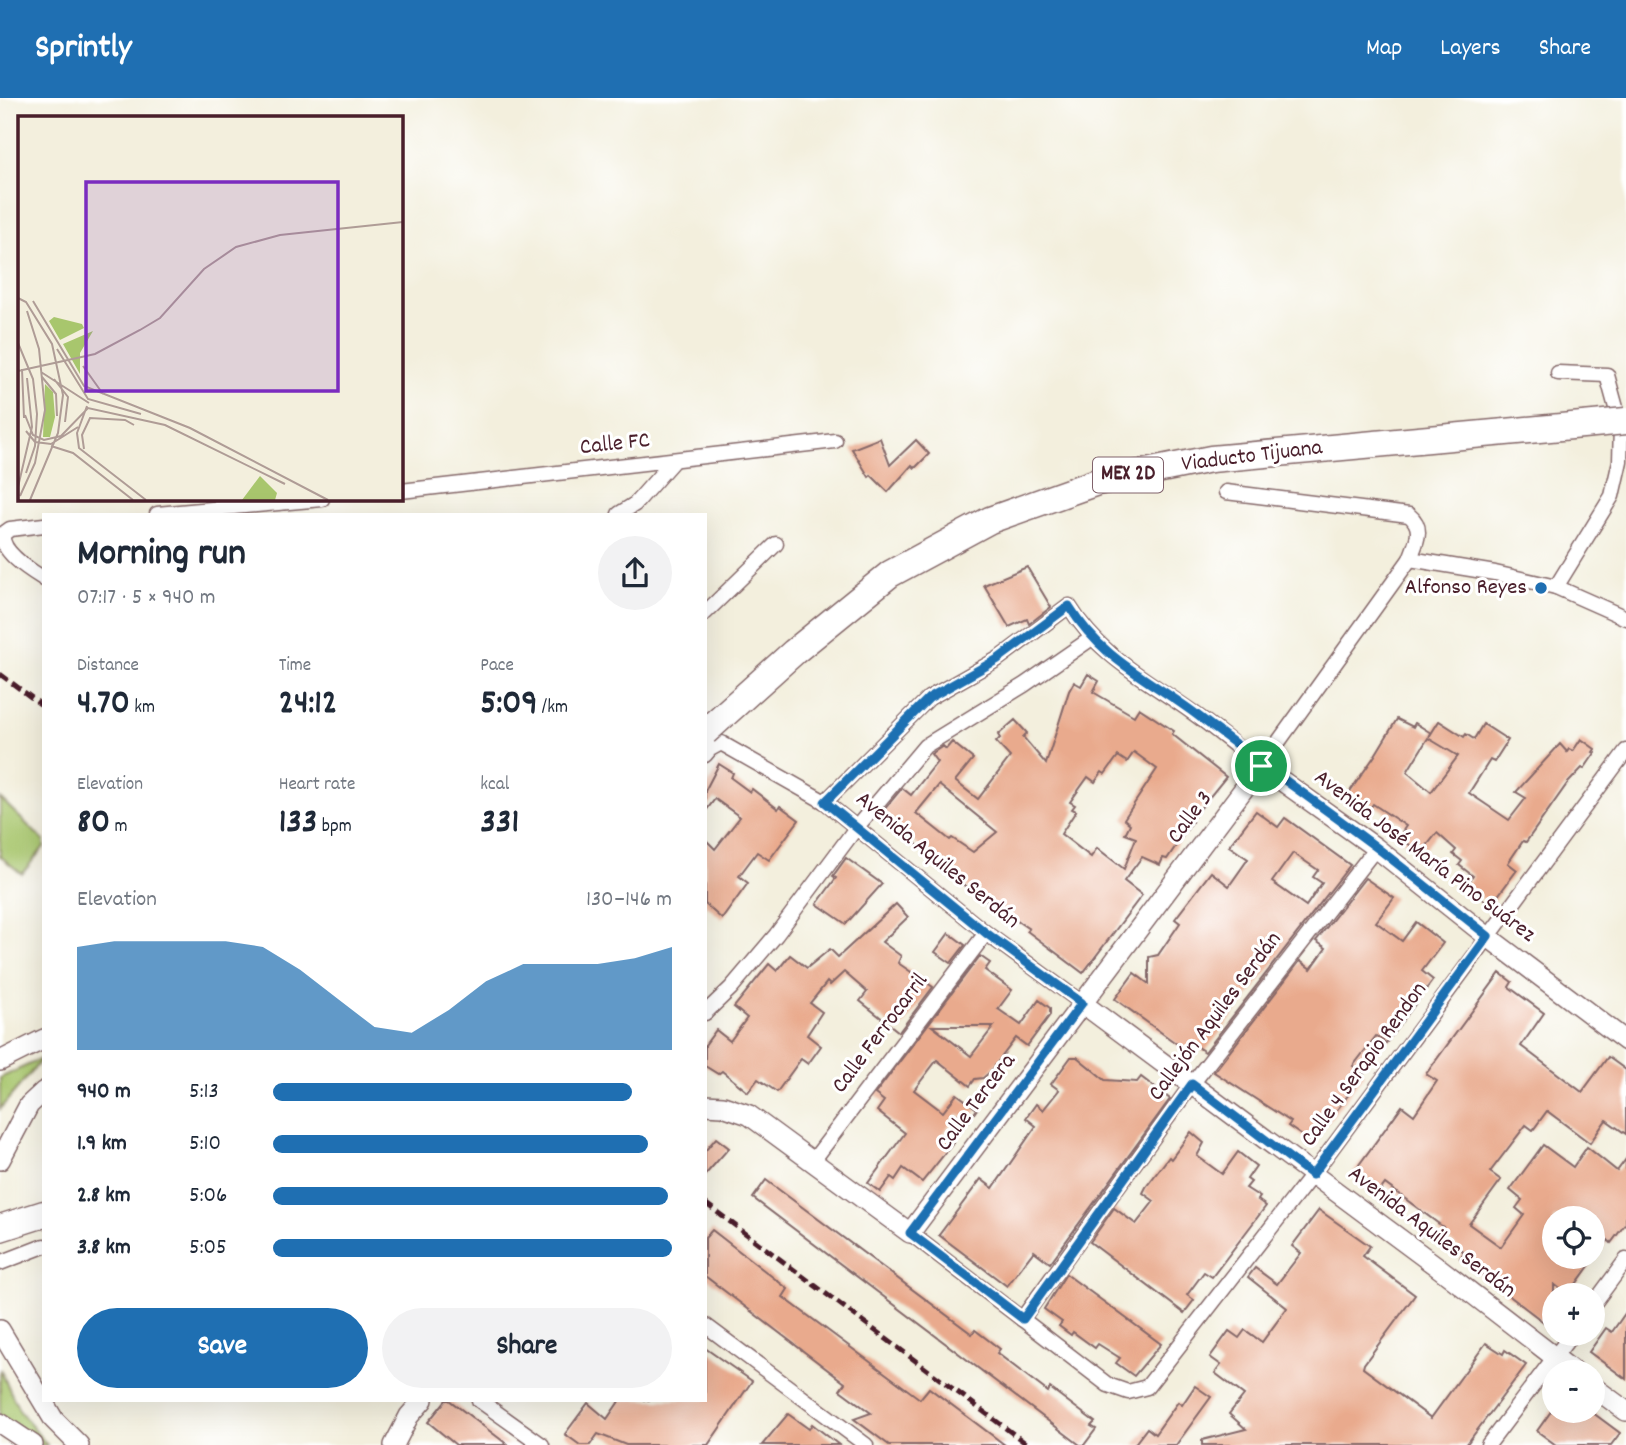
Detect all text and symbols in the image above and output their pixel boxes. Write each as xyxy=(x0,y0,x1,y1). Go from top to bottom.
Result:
text: Sprintly xyxy=(35,26,132,73)
text: Map xyxy=(1366,32,1402,66)
text: Layers xyxy=(1440,32,1501,66)
text: Share xyxy=(1539,32,1591,66)
inset map xyxy=(18,116,402,500)
street label: Calle FC xyxy=(578,425,652,465)
street label: Viaducto Tijuana xyxy=(1180,432,1325,482)
road number: MEX 2D xyxy=(1093,458,1163,492)
text: Morning run xyxy=(77,528,246,583)
button: share xyxy=(598,536,672,610)
place label: Alfonso Reyes xyxy=(1404,572,1527,605)
marker: Alfonso Reyes xyxy=(1533,580,1549,596)
text: 07:17 · 5 × 940 m xyxy=(77,582,216,615)
text: Distance xyxy=(77,653,139,680)
text: Time xyxy=(279,653,311,680)
text: Pace xyxy=(480,653,514,680)
text: 4.70 xyxy=(77,680,130,730)
text: 24:12 xyxy=(279,680,337,730)
text: 5:09 xyxy=(480,680,537,730)
text: km xyxy=(130,695,155,722)
text: /km xyxy=(537,695,568,722)
pin xyxy=(1231,736,1291,796)
icon: arrive xyxy=(1242,747,1280,785)
street label: Avenida José María Pino Suárez xyxy=(1306,763,1542,952)
text: Elevation xyxy=(77,772,143,799)
text: Heart rate xyxy=(279,772,355,799)
text: kcal xyxy=(480,772,509,799)
street label: Avenida Aquiles Serdán xyxy=(848,784,1026,938)
street label: Calle 3 xyxy=(1160,785,1222,851)
text: 80 xyxy=(77,799,110,849)
text: 133 xyxy=(279,799,317,849)
text: 331 xyxy=(480,799,519,849)
text: m xyxy=(110,814,128,841)
text: bpm xyxy=(317,814,352,841)
text: Elevation xyxy=(77,884,157,917)
text: 130–146 m xyxy=(586,884,672,917)
street label: Callejón Aquiles Serdán xyxy=(1141,925,1291,1109)
street label: Calle Ferrocarril xyxy=(825,967,938,1101)
street label: Calle 4 Serapio Rendon xyxy=(1294,976,1436,1154)
street label: Calle Tercera xyxy=(929,1046,1026,1159)
text: 940 m xyxy=(77,1076,131,1109)
text: 5:13 xyxy=(189,1076,219,1109)
text: 1.9 km xyxy=(77,1128,127,1161)
text: 5:10 xyxy=(189,1128,221,1161)
street label: Avenida Aquiles Serdán xyxy=(1340,1159,1522,1307)
text: 2.8 km xyxy=(77,1180,131,1213)
text: 5:06 xyxy=(189,1180,227,1213)
map controls xyxy=(1542,1206,1605,1423)
button: locate xyxy=(1542,1206,1605,1269)
text: 3.8 km xyxy=(77,1232,131,1265)
text: 5:05 xyxy=(189,1232,227,1265)
button: + xyxy=(1542,1283,1605,1346)
button: Save xyxy=(77,1308,368,1388)
button: Share xyxy=(382,1308,672,1388)
button: − xyxy=(1542,1360,1605,1423)

